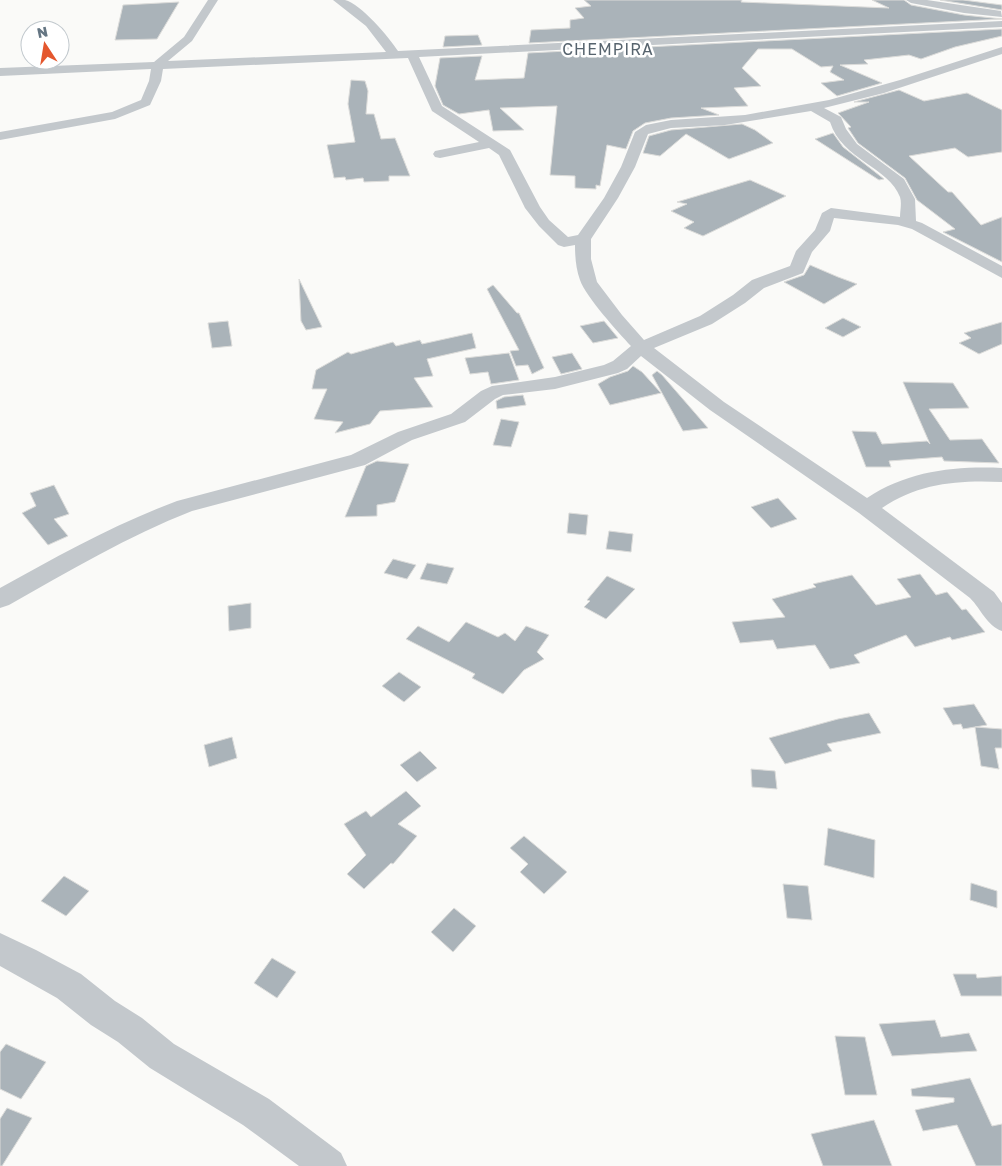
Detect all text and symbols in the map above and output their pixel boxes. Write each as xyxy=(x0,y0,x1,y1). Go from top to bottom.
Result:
north arrow xyxy=(20,20,70,70)
text: N xyxy=(35,22,49,41)
district label: CHEMPIRA xyxy=(562,39,654,59)

